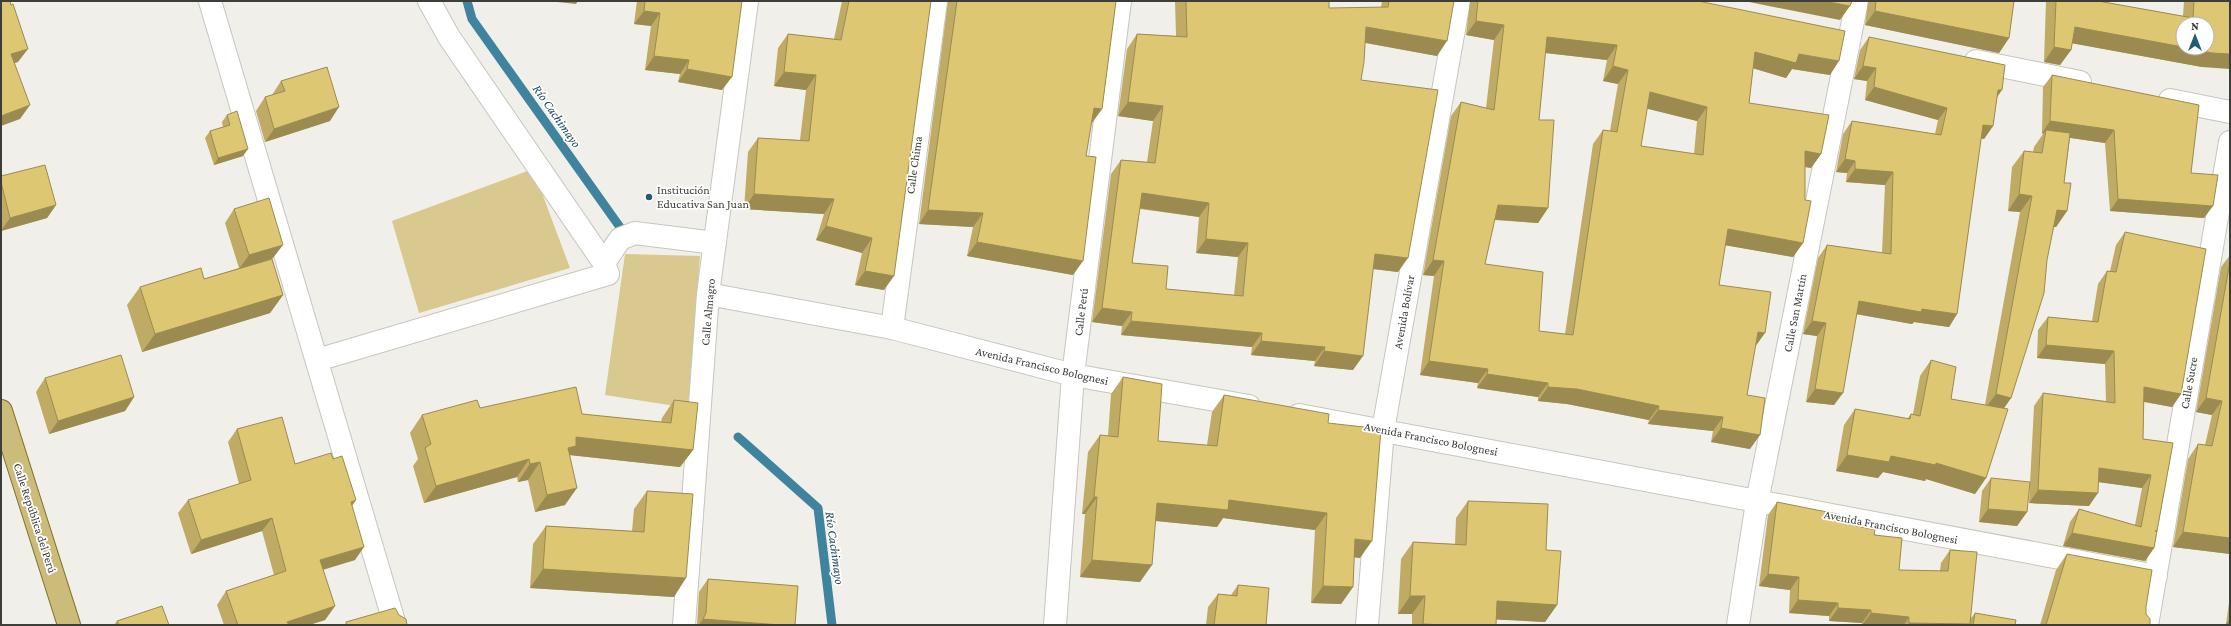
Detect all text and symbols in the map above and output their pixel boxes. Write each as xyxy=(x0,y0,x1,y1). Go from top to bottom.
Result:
north arrow xyxy=(2175,16,2215,56)
text: N xyxy=(2191,20,2199,32)
water label: Río Cachimayo xyxy=(530,82,584,151)
street label: Calle Chima xyxy=(903,135,925,195)
place label: Institución Educativa San Juan xyxy=(657,183,749,211)
marker: Institución Educativa San Juan xyxy=(644,192,654,202)
street label: Calle San Martín xyxy=(1781,272,1810,353)
street label: Avenida Bolívar xyxy=(1391,273,1418,350)
street label: Calle Almagro xyxy=(698,278,718,346)
street label: Calle Perú xyxy=(1071,287,1091,337)
street label: Avenida Francisco Bolognesi xyxy=(974,344,1110,388)
street label: Calle Sucre xyxy=(2178,356,2200,410)
street label: Avenida Francisco Bolognesi xyxy=(1363,419,1499,459)
street label: Calle República del Perú xyxy=(11,461,60,575)
street label: Avenida Francisco Bolognesi xyxy=(1823,507,1959,547)
water label: Río Cachimayo xyxy=(822,511,848,586)

